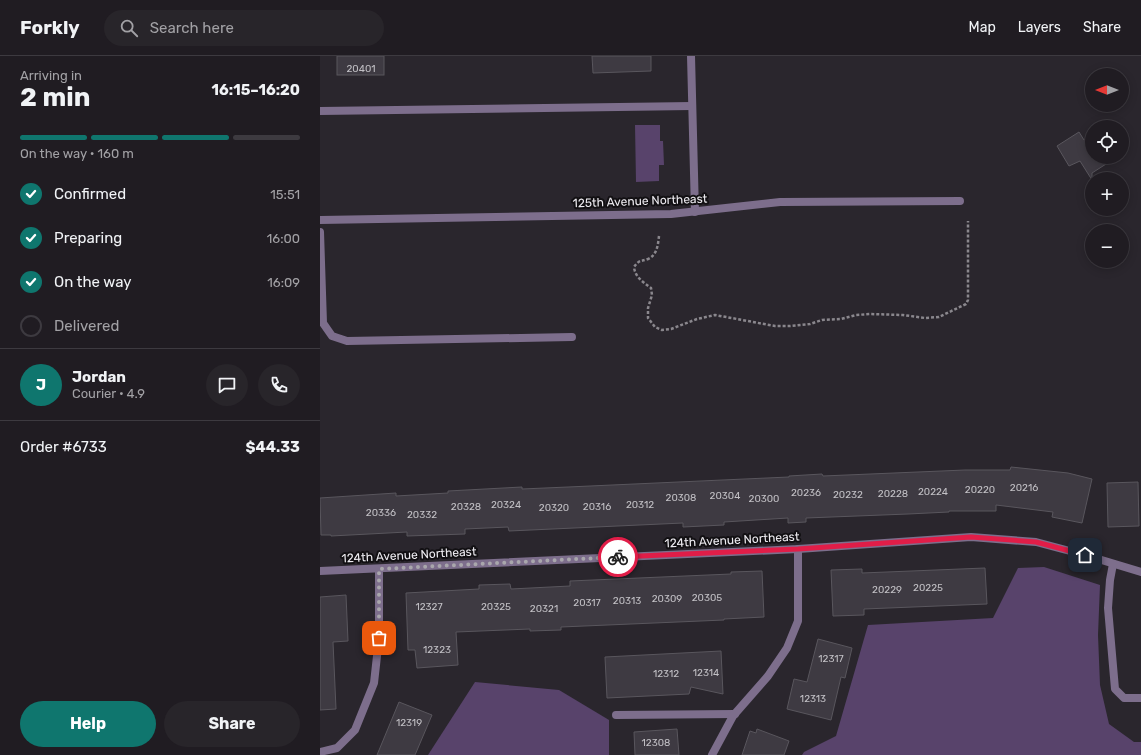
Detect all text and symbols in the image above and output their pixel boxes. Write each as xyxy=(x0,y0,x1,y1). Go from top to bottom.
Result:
search box xyxy=(104,10,384,46)
text: Forkly xyxy=(20,16,80,39)
icon: search xyxy=(118,17,140,39)
text: Search here xyxy=(150,19,234,37)
text: Map xyxy=(969,19,996,36)
text: Layers xyxy=(1018,19,1061,36)
text: Share xyxy=(1083,19,1121,36)
house number: 20401 xyxy=(346,63,376,75)
text: Arriving in xyxy=(20,68,82,83)
north arrow xyxy=(1085,68,1129,112)
map controls xyxy=(1085,68,1129,268)
text: 16:15–16:20 xyxy=(212,81,300,99)
text: 2 min xyxy=(20,82,90,113)
button: locate xyxy=(1085,120,1129,164)
text: On the way · 160 m xyxy=(20,146,134,161)
button: + xyxy=(1085,172,1129,216)
icon: check xyxy=(20,183,42,205)
text: Confirmed xyxy=(54,185,126,203)
text: 15:51 xyxy=(270,187,300,202)
street label: 125th Avenue Northeast xyxy=(572,192,708,210)
button: − xyxy=(1085,224,1129,268)
icon: check xyxy=(20,227,42,249)
text: Preparing xyxy=(54,229,122,247)
text: 16:00 xyxy=(267,231,300,246)
icon: check xyxy=(20,271,42,293)
text: On the way xyxy=(54,273,132,291)
text: 16:09 xyxy=(267,275,300,290)
text: Delivered xyxy=(54,317,119,335)
button: chat xyxy=(206,364,248,406)
button: phone xyxy=(258,364,300,406)
text: Jordan xyxy=(72,368,126,386)
text: J xyxy=(36,376,46,394)
text: Courier · 4.9 xyxy=(72,386,145,401)
text: Order #6733 xyxy=(20,438,107,456)
text: $44.33 xyxy=(246,438,300,456)
house number: 20216 xyxy=(1010,482,1038,494)
house number: 20220 xyxy=(965,484,995,496)
house number: 20224 xyxy=(918,486,948,498)
house number: 20236 xyxy=(791,487,821,499)
house number: 20228 xyxy=(878,488,908,500)
house number: 20232 xyxy=(833,489,863,501)
house number: 20304 xyxy=(710,490,740,502)
house number: 20308 xyxy=(666,492,696,504)
house number: 20300 xyxy=(749,493,779,505)
house number: 20324 xyxy=(491,499,521,511)
house number: 20312 xyxy=(626,499,654,511)
house number: 20328 xyxy=(451,501,481,513)
house number: 20316 xyxy=(583,501,611,513)
house number: 20320 xyxy=(539,502,569,514)
house number: 20336 xyxy=(366,507,396,519)
house number: 20332 xyxy=(407,509,437,521)
street label: 124th Avenue Northeast xyxy=(664,529,800,551)
courier xyxy=(598,537,638,577)
pin xyxy=(1068,538,1102,572)
street label: 124th Avenue Northeast xyxy=(341,544,477,566)
icon: home xyxy=(1074,544,1096,566)
icon: bike xyxy=(607,546,629,568)
house number: 20225 xyxy=(913,582,943,594)
house number: 20229 xyxy=(872,584,902,596)
house number: 20305 xyxy=(692,592,722,604)
house number: 20309 xyxy=(652,593,682,605)
house number: 20313 xyxy=(613,595,641,607)
house number: 20317 xyxy=(573,597,601,609)
house number: 12327 xyxy=(415,601,443,613)
house number: 20325 xyxy=(481,601,511,613)
house number: 20321 xyxy=(530,603,558,615)
pin xyxy=(362,621,396,655)
icon: bag xyxy=(368,627,390,649)
house number: 12323 xyxy=(423,644,451,656)
house number: 12317 xyxy=(818,653,844,665)
house number: 12314 xyxy=(693,667,719,679)
house number: 12312 xyxy=(653,668,679,680)
house number: 12313 xyxy=(800,693,826,705)
button: Help xyxy=(20,701,156,747)
button: Share xyxy=(164,701,300,747)
house number: 12319 xyxy=(396,717,422,729)
house number: 12308 xyxy=(642,737,670,749)

